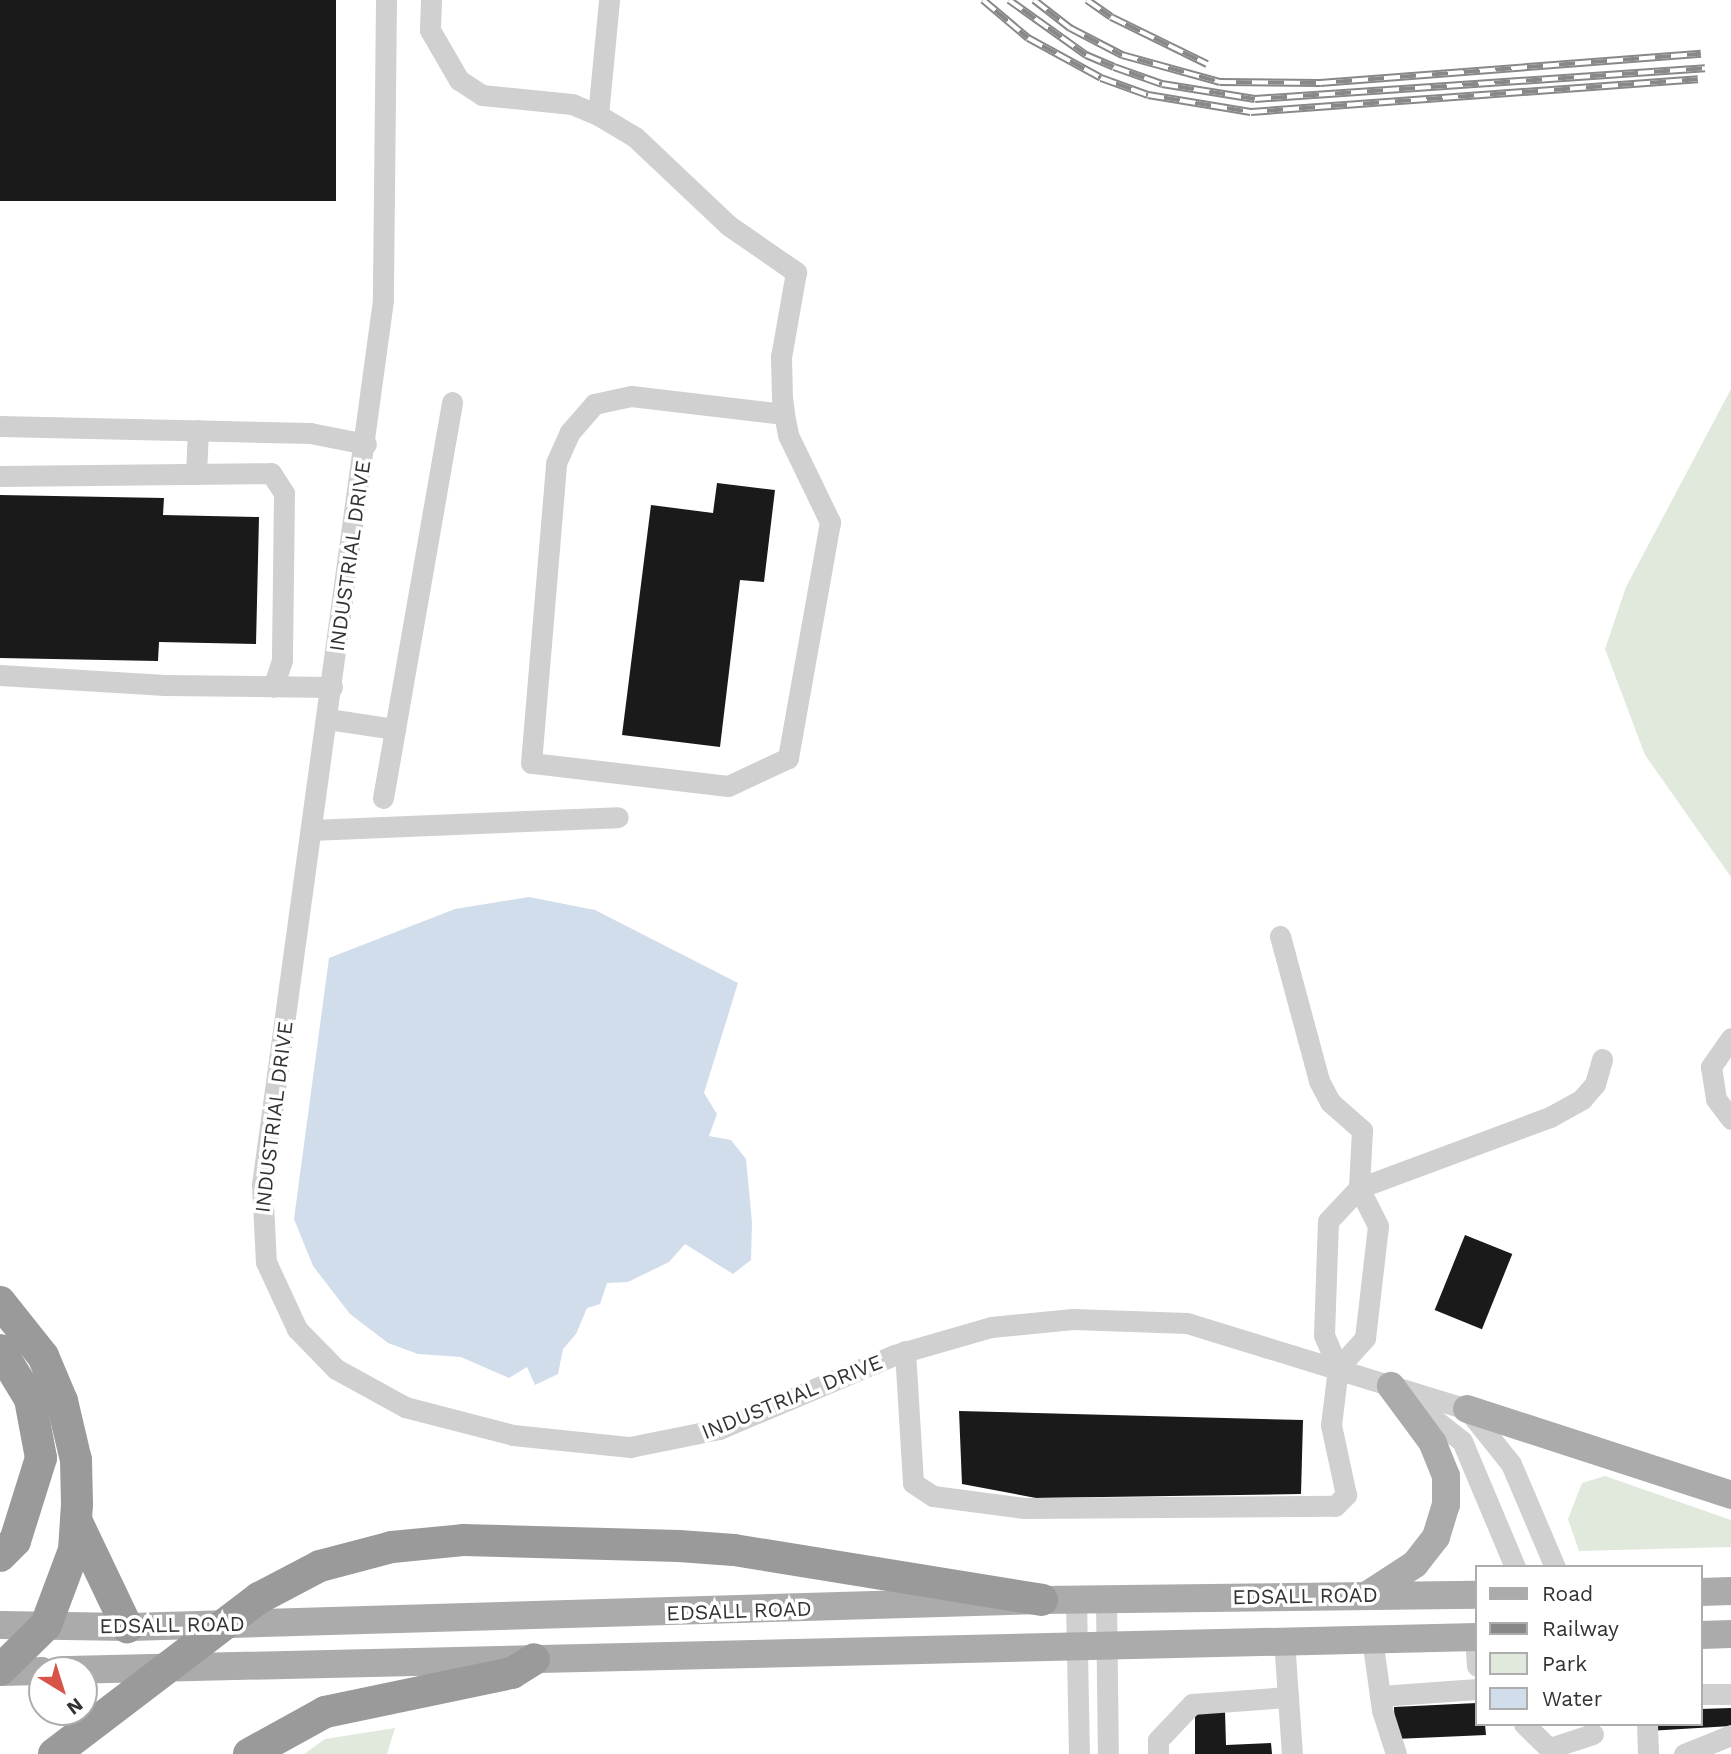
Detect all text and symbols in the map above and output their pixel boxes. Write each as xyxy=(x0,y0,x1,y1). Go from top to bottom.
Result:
street label: INDUSTRIAL DRIVE xyxy=(324,459,376,653)
street label: INDUSTRIAL DRIVE xyxy=(250,1020,298,1214)
street label: INDUSTRIAL DRIVE xyxy=(698,1349,886,1445)
legend xyxy=(1476,1565,1703,1726)
text: Road xyxy=(1542,1581,1593,1606)
street label: EDSALL ROAD xyxy=(1232,1582,1378,1610)
street label: EDSALL ROAD xyxy=(666,1596,812,1626)
street label: EDSALL ROAD xyxy=(99,1611,245,1639)
text: Railway xyxy=(1542,1616,1619,1641)
text: Park xyxy=(1542,1651,1587,1676)
north arrow xyxy=(28,1656,98,1726)
text: Water xyxy=(1542,1686,1602,1711)
text: N xyxy=(62,1693,88,1720)

